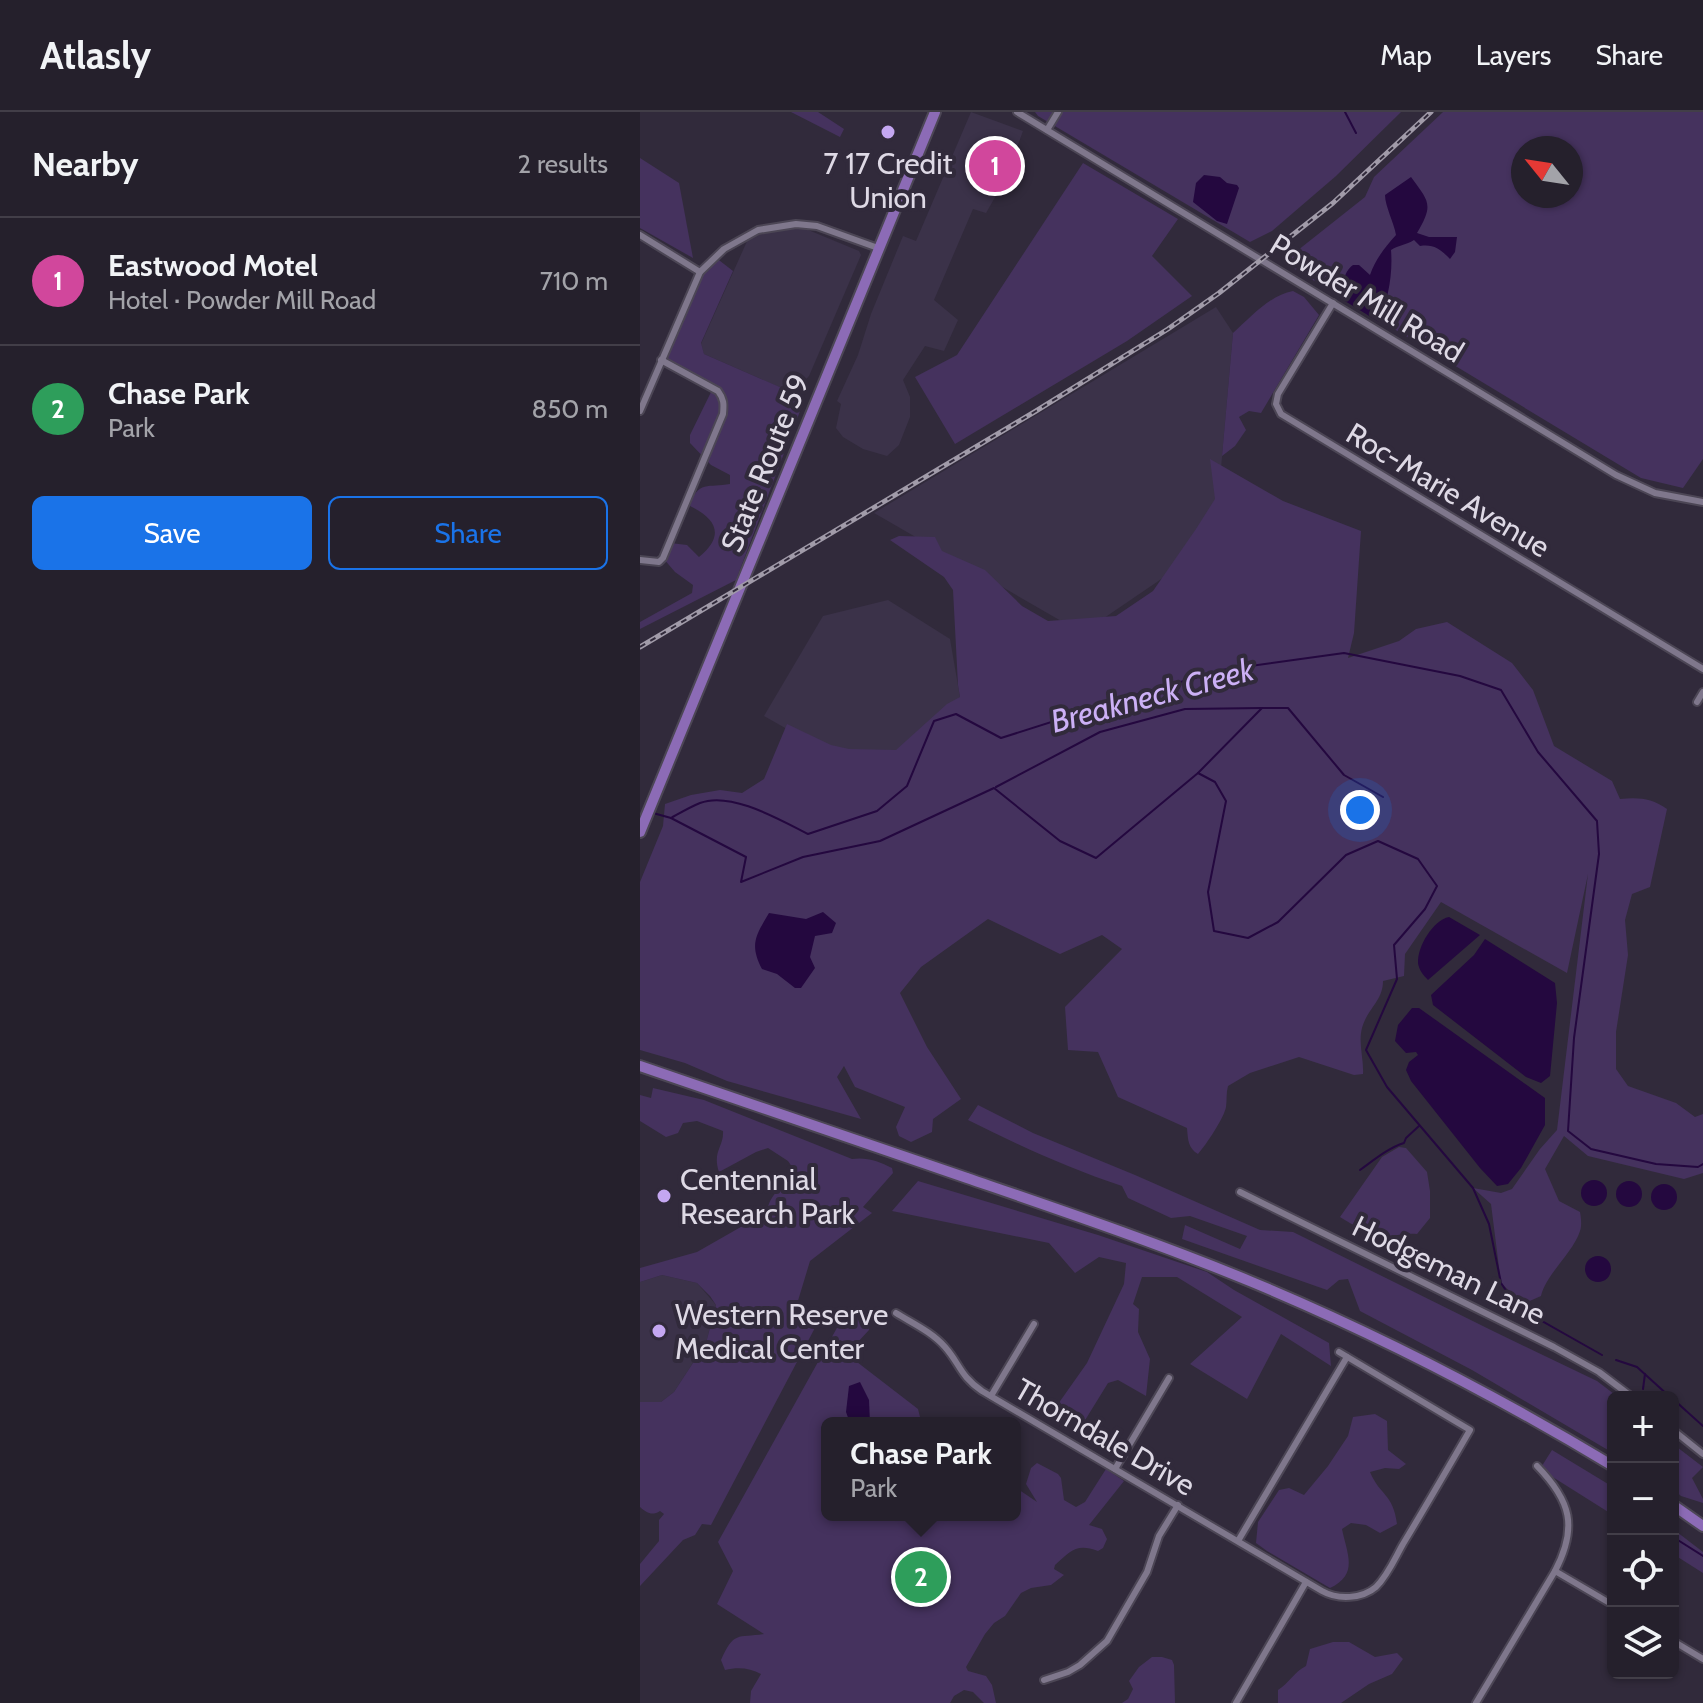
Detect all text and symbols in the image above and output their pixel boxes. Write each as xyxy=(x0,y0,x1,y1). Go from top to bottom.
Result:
text: Atlasly xyxy=(40,32,151,79)
text: Map xyxy=(1380,38,1432,72)
text: Layers xyxy=(1476,38,1551,72)
text: Share xyxy=(1595,38,1663,72)
marker: 7 17 Credit Union xyxy=(879,123,897,141)
pin: 1 xyxy=(969,136,1021,196)
north arrow xyxy=(1511,136,1583,208)
text: Nearby xyxy=(32,143,139,185)
place label: 7 17 Credit Union xyxy=(823,145,953,216)
text: 2 results xyxy=(517,148,608,180)
street label: Powder Mill Road xyxy=(1263,226,1471,370)
text: Eastwood Motel xyxy=(108,247,318,284)
text: 1 xyxy=(53,265,63,297)
text: 710 m xyxy=(540,265,608,297)
text: Hotel · Powder Mill Road xyxy=(108,284,376,316)
street label: State Route 59 xyxy=(713,369,817,557)
text: Chase Park xyxy=(108,375,250,412)
text: 2 xyxy=(51,393,65,425)
text: 850 m xyxy=(531,393,608,425)
text: Park xyxy=(108,412,155,444)
street label: Roc-Marie Avenue xyxy=(1340,415,1556,565)
button: Save xyxy=(32,496,312,570)
button: Share xyxy=(328,496,608,570)
water label: Breakneck Creek xyxy=(1046,649,1259,741)
your location xyxy=(1340,790,1380,830)
place label: Centennial Research Park xyxy=(680,1161,855,1232)
marker: Centennial Research Park xyxy=(655,1187,673,1205)
street label: Hodgeman Lane xyxy=(1347,1207,1551,1333)
place label: Western Reserve Medical Center xyxy=(675,1296,888,1367)
marker: Western Reserve Medical Center xyxy=(650,1322,668,1340)
street label: Thorndale Drive xyxy=(1008,1370,1202,1504)
map controls xyxy=(1607,1391,1679,1679)
button: + xyxy=(1607,1391,1679,1463)
popup xyxy=(821,1417,1021,1521)
text: Chase Park xyxy=(850,1435,992,1472)
button: − xyxy=(1607,1463,1679,1535)
text: Park xyxy=(850,1472,897,1504)
button: locate xyxy=(1607,1535,1679,1607)
pin: 2 xyxy=(895,1547,947,1607)
button: layers xyxy=(1607,1607,1679,1679)

